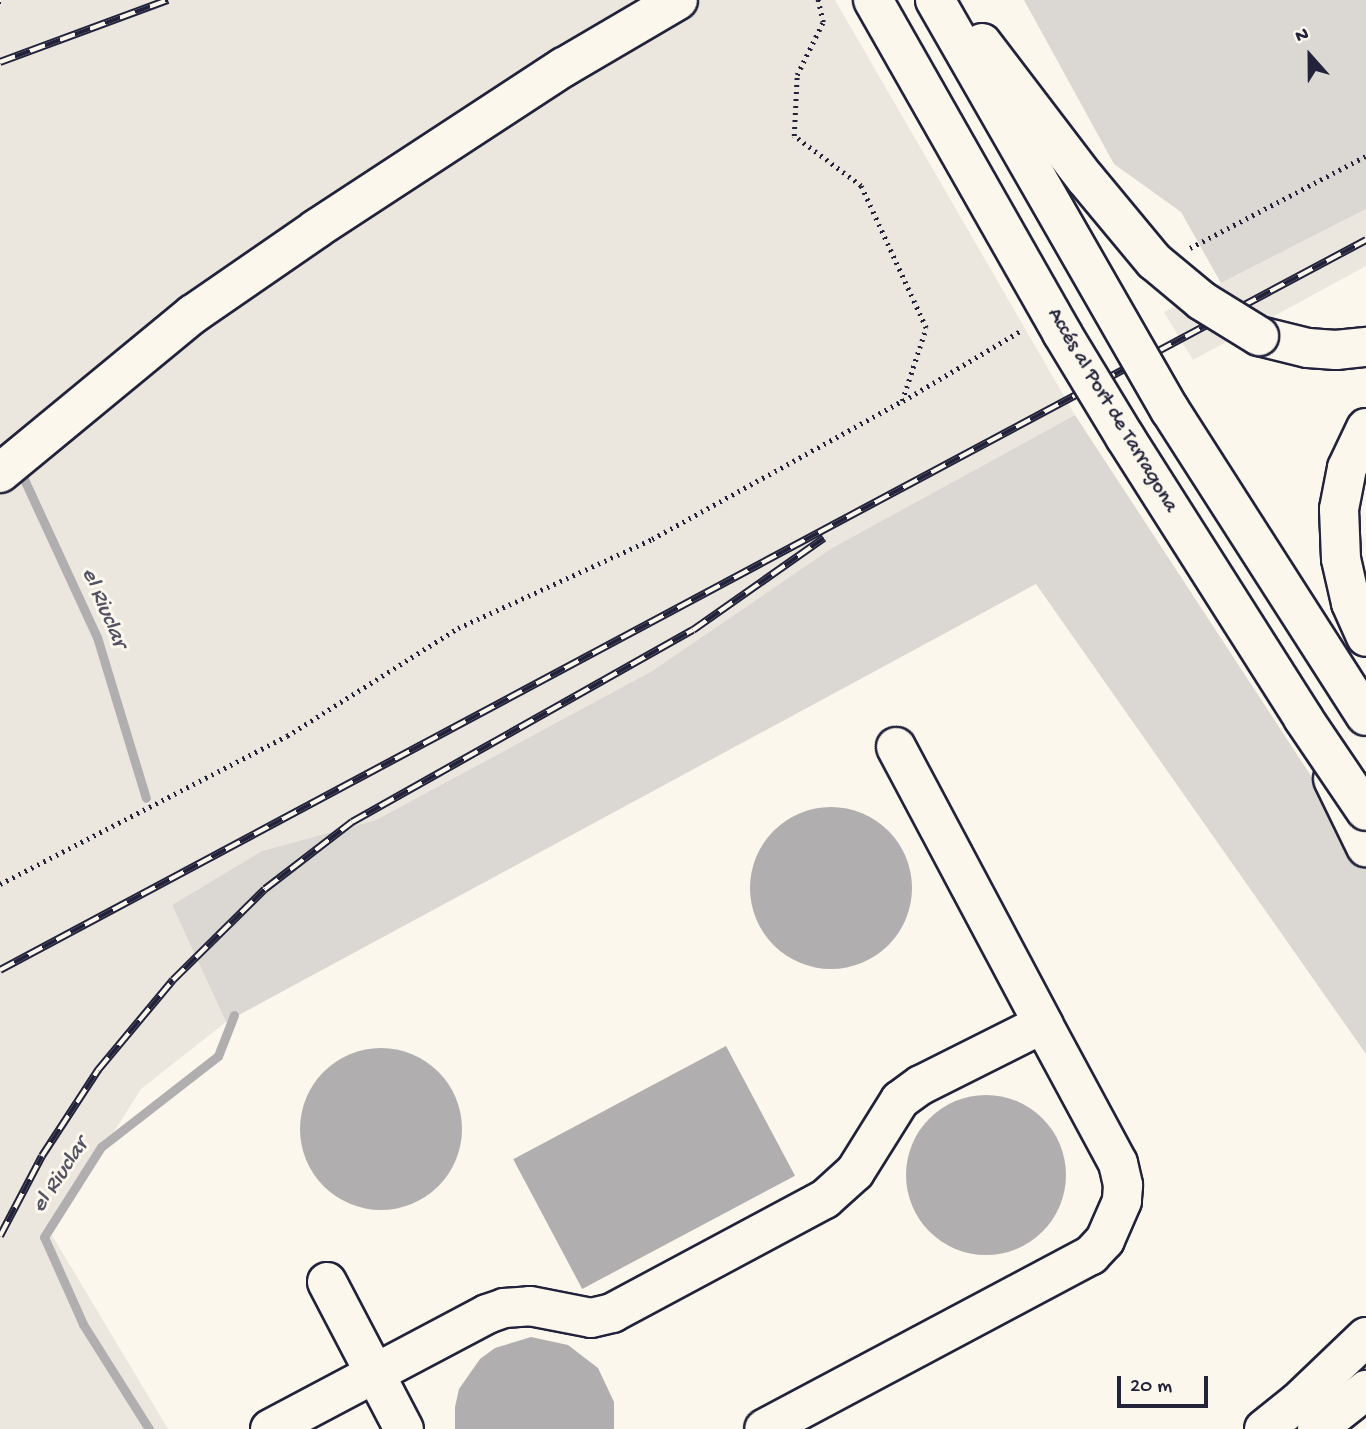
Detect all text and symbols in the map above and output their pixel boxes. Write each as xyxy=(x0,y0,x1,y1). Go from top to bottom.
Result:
north arrow xyxy=(1275,21,1345,91)
text: N xyxy=(1292,23,1312,49)
street label: Accés al Port de Tarragona xyxy=(1040,304,1182,518)
water label: el Riuclar xyxy=(74,564,132,652)
water label: el Riuclar xyxy=(26,1133,96,1219)
scale bar xyxy=(1121,1362,1212,1406)
text: 20 m xyxy=(1130,1375,1172,1400)

